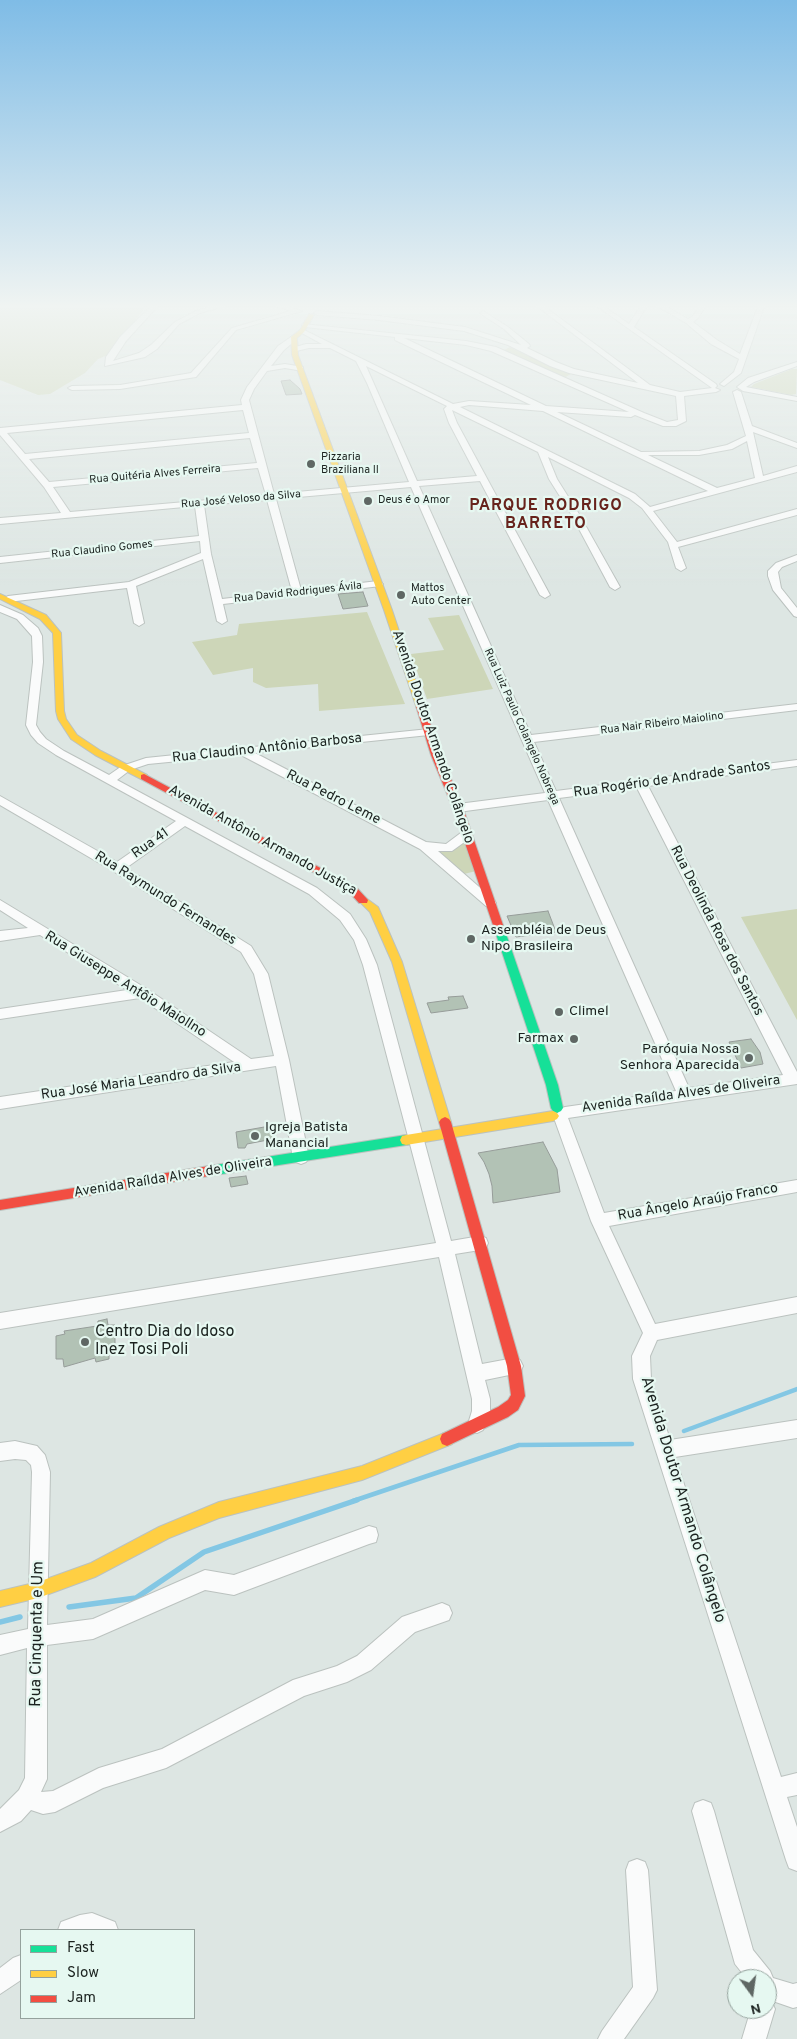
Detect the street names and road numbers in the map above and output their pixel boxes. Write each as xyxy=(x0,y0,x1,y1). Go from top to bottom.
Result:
street label: Rua Quitéria Alves Ferreira xyxy=(89,463,221,487)
street label: Rua José Veloso da Silva xyxy=(181,488,301,512)
street label: Rua Claudino Gomes xyxy=(51,538,153,562)
street label: Rua David Rodrigues Ávila xyxy=(233,580,363,606)
street label: Avenida Doutor Armando Colângelo xyxy=(388,628,476,846)
street label: Rua Luiz Paulo Colangelo Nobrega xyxy=(480,647,562,807)
street label: Rua Nair Ribeiro Maiolino xyxy=(600,710,724,738)
street label: Rua Claudino Antônio Barbosa xyxy=(171,731,363,767)
street label: Rua Rogério de Andrade Santos xyxy=(572,758,772,802)
street label: Rua Pedro Leme xyxy=(283,767,383,829)
street label: Avenida Antônio Armando Justiça xyxy=(165,782,359,900)
street label: Rua 41 xyxy=(129,825,173,863)
street label: Rua Deolinda Rosa dos Santos xyxy=(666,843,766,1019)
street label: Rua Raymundo Fernandes xyxy=(91,848,239,950)
street label: Rua Giuseppe Antôio Maiollno xyxy=(41,928,209,1042)
street label: Rua José Maria Leandro da Silva xyxy=(40,1060,242,1104)
street label: Avenida Raílda Alves de Oliveira xyxy=(581,1073,781,1117)
street label: Avenida Raílda Alves de Oliveira xyxy=(73,1154,273,1202)
street label: Rua Ângelo Araújo Franco xyxy=(616,1181,780,1225)
street label: Avenida Doutor Armando Colângelo xyxy=(635,1374,729,1626)
street label: Rua Cinquenta e Um xyxy=(27,1561,49,1707)

